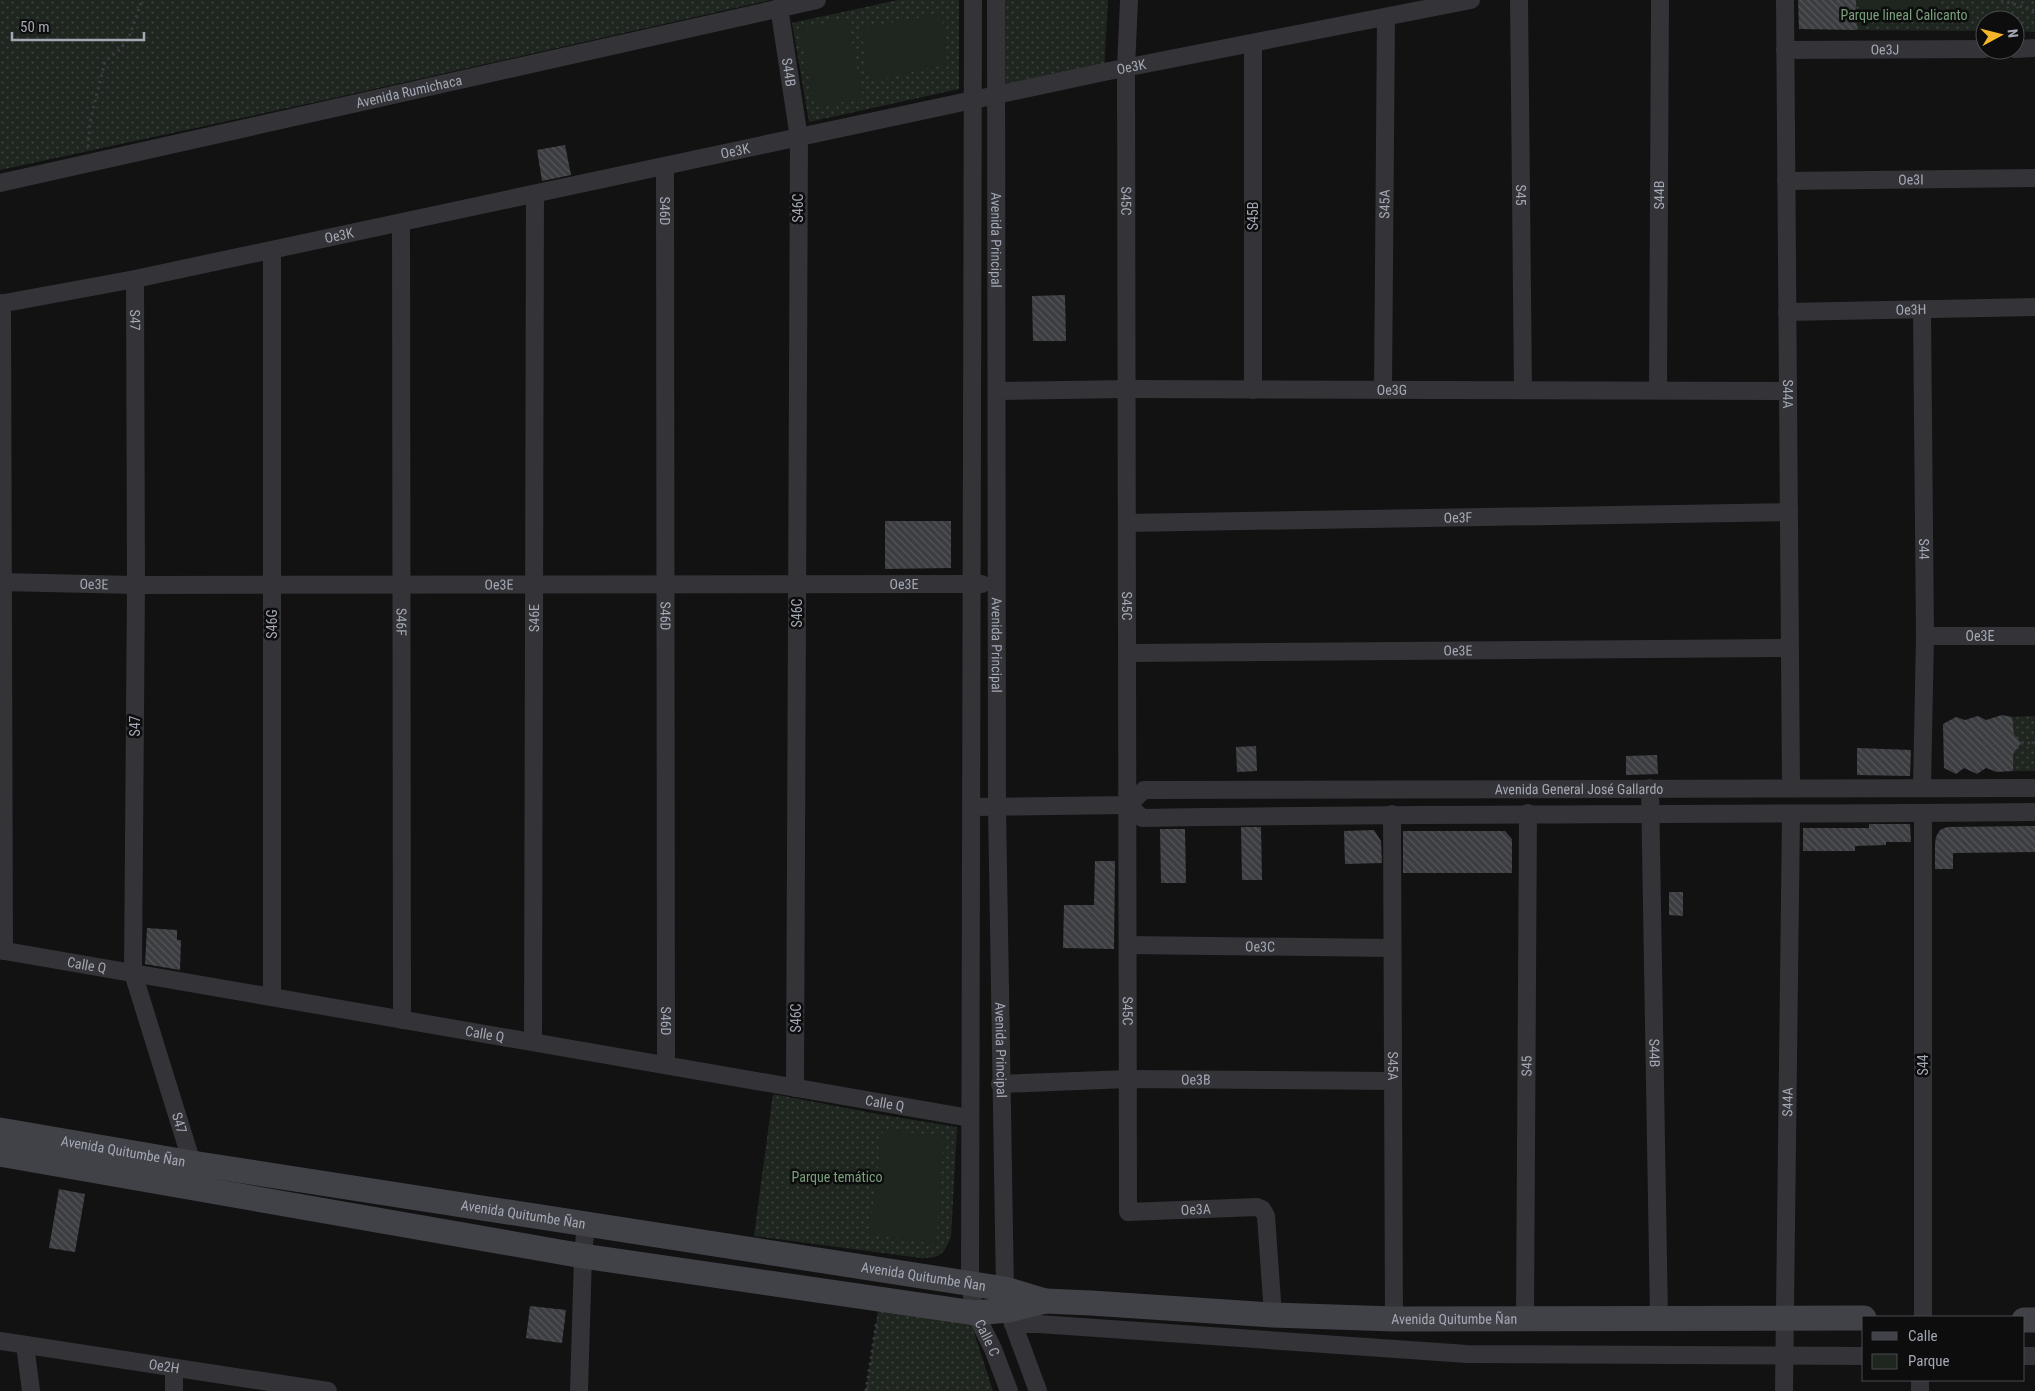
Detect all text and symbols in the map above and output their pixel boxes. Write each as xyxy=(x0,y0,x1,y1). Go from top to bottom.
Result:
park label: Parque lineal Calicanto xyxy=(1840,7,1968,23)
scale bar xyxy=(12,10,145,42)
north arrow xyxy=(1975,10,2025,60)
text: 50 m xyxy=(20,18,50,36)
text: N xyxy=(2004,28,2021,39)
street label: Oe3J xyxy=(1871,41,1899,58)
street label: Oe3K xyxy=(1115,56,1148,77)
street label: S44B xyxy=(779,57,799,88)
street label: Avenida Rumichaca xyxy=(354,72,463,111)
street label: Oe3K xyxy=(719,140,752,162)
street label: Oe3I xyxy=(1898,171,1924,188)
street label: S44B xyxy=(1651,181,1667,209)
street label: S45 xyxy=(1513,184,1529,206)
street label: S45C xyxy=(1118,186,1134,216)
street label: S45A xyxy=(1376,189,1393,219)
street label: Avenida Principal xyxy=(988,192,1004,288)
street label: S46C xyxy=(790,193,806,223)
street label: S46D xyxy=(657,196,673,226)
street label: S45B xyxy=(1245,202,1261,230)
street label: Oe3K xyxy=(323,224,356,246)
street label: Oe3H xyxy=(1896,301,1926,318)
street label: S47 xyxy=(127,309,143,331)
street label: S44A xyxy=(1780,379,1796,409)
street label: Oe3G xyxy=(1377,382,1407,398)
street label: Oe3F xyxy=(1444,509,1473,526)
street label: S44 xyxy=(1916,538,1932,560)
street label: Oe3E xyxy=(79,576,109,592)
street label: Oe3E xyxy=(890,576,918,592)
street label: Oe3E xyxy=(485,577,513,593)
street label: S45C xyxy=(1119,591,1135,621)
street label: Avenida Principal xyxy=(989,597,1005,693)
street label: S46C xyxy=(789,598,805,628)
street label: S46D xyxy=(657,601,674,631)
street label: S46E xyxy=(526,604,542,632)
street label: S46F xyxy=(393,608,410,636)
street label: S46G xyxy=(264,609,280,639)
street label: Oe3E xyxy=(1966,628,1994,644)
street label: Oe3E xyxy=(1443,642,1473,659)
street label: S47 xyxy=(127,715,143,737)
street label: Avenida General José Gallardo xyxy=(1495,781,1663,797)
street label: Oe3C xyxy=(1245,938,1275,955)
street label: Calle Q xyxy=(66,954,107,976)
street label: S45C xyxy=(1120,996,1136,1026)
street label: Avenida Principal xyxy=(992,1002,1010,1098)
street label: S46C xyxy=(788,1003,804,1033)
street label: S46D xyxy=(658,1006,674,1036)
street label: Calle Q xyxy=(464,1023,506,1045)
street label: S44B xyxy=(1646,1038,1663,1067)
street label: S45A xyxy=(1385,1051,1401,1081)
street label: S44 xyxy=(1915,1054,1931,1076)
street label: S45 xyxy=(1518,1055,1535,1077)
street label: Oe3B xyxy=(1181,1071,1211,1088)
street label: S44A xyxy=(1779,1087,1796,1117)
street label: Calle Q xyxy=(864,1092,906,1114)
street label: S47 xyxy=(169,1110,190,1135)
street label: Avenida Quitumbe Ñan xyxy=(60,1133,187,1170)
park label: Parque temático xyxy=(792,1169,882,1185)
street label: Avenida Quitumbe Ñan xyxy=(460,1197,587,1232)
street label: Oe3A xyxy=(1181,1201,1211,1218)
street label: Avenida Quitumbe Ñan xyxy=(860,1259,987,1294)
street label: Avenida Quitumbe Ñan xyxy=(1391,1310,1517,1327)
legend xyxy=(1862,1316,2025,1381)
street label: Calle C xyxy=(971,1317,1003,1358)
text: Calle xyxy=(1908,1327,1938,1345)
text: Parque xyxy=(1908,1352,1950,1370)
street label: Oe2H xyxy=(148,1356,180,1376)

